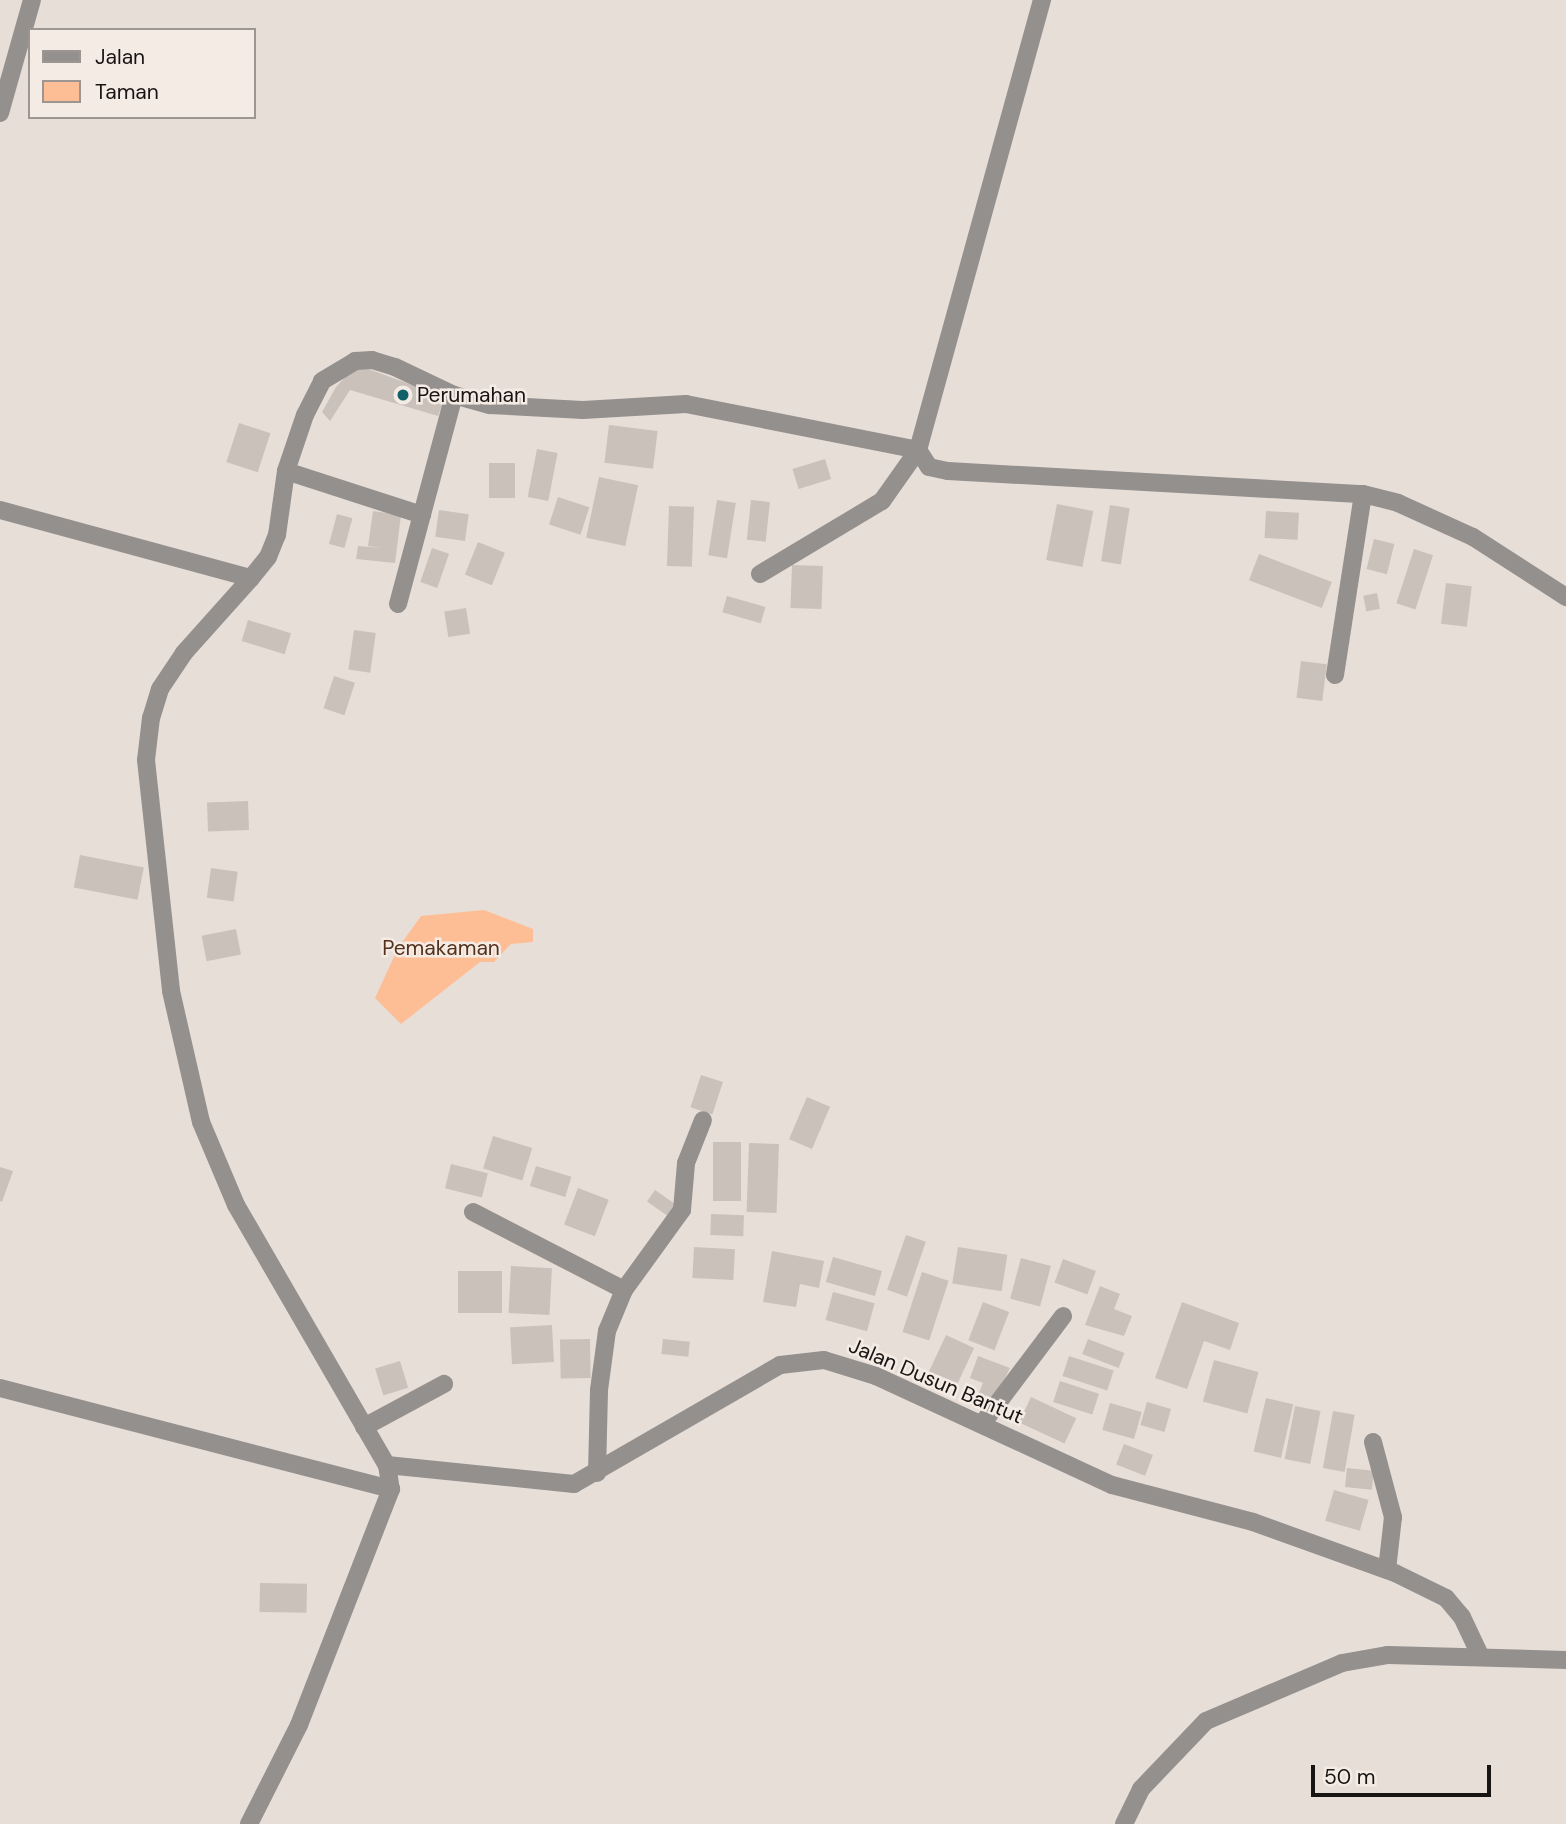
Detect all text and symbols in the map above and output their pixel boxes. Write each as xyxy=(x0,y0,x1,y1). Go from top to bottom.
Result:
legend xyxy=(28,28,256,119)
text: Jalan xyxy=(95,43,145,71)
text: Taman xyxy=(95,78,159,106)
place label: Perumahan xyxy=(417,382,526,408)
marker: Perumahan xyxy=(395,387,411,403)
park label: Pemakaman xyxy=(382,935,500,961)
street label: Jalan Dusun Bantut xyxy=(845,1333,1027,1429)
scale bar xyxy=(1314,1750,1494,1794)
text: 50 m xyxy=(1324,1763,1375,1791)

